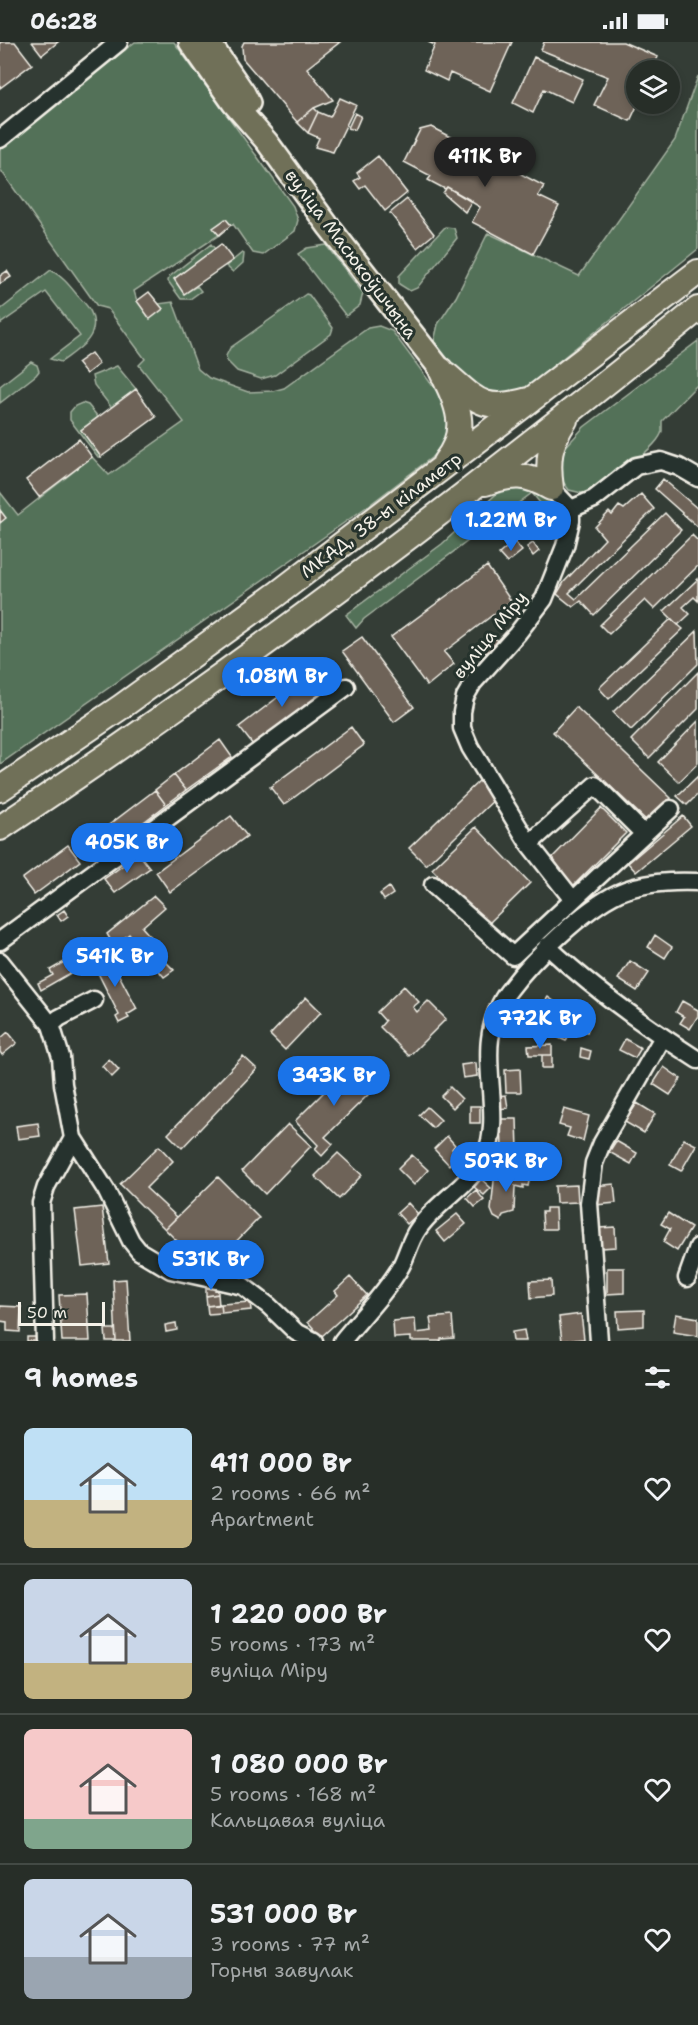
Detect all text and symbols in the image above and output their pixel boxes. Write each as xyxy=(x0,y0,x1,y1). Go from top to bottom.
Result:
text: 06:28 xyxy=(30,7,97,36)
map controls xyxy=(626,60,680,114)
button: layers xyxy=(626,60,680,114)
pin: 411K Br xyxy=(430,137,540,188)
text: 411K Br xyxy=(448,143,522,169)
street label: вуліца Масюкоўшчына xyxy=(279,164,423,344)
street label: МКАД, 38-ы кіламетр xyxy=(296,447,466,583)
pin: 1.22M Br xyxy=(449,501,573,552)
text: 1.22M Br xyxy=(465,507,557,533)
street label: вуліца Міру xyxy=(447,586,533,684)
pin: 1.08M Br xyxy=(220,657,344,708)
text: 1.08M Br xyxy=(236,663,328,689)
pin: 405K Br xyxy=(72,823,182,874)
text: 405K Br xyxy=(85,829,169,855)
pin: 541K Br xyxy=(60,937,170,988)
text: 541K Br xyxy=(76,943,154,969)
pin: 772K Br xyxy=(485,999,595,1050)
text: 772K Br xyxy=(498,1005,582,1031)
pin: 343K Br xyxy=(279,1056,389,1107)
text: 343K Br xyxy=(292,1062,376,1088)
pin: 507K Br xyxy=(451,1142,561,1193)
text: 507K Br xyxy=(464,1148,548,1174)
pin: 531K Br xyxy=(156,1240,266,1291)
text: 531K Br xyxy=(172,1246,250,1272)
scale bar xyxy=(18,1299,105,1326)
text: 50 m xyxy=(27,1302,67,1323)
text: 9 homes xyxy=(24,1360,138,1395)
icon: filters xyxy=(641,1361,674,1394)
text: 411 000 Br xyxy=(210,1445,352,1480)
icon: home xyxy=(72,1452,144,1524)
icon: heart xyxy=(641,1472,674,1505)
text: 2 rooms · 66 m² xyxy=(210,1480,371,1506)
text: Apartment xyxy=(210,1506,314,1532)
text: 1 220 000 Br xyxy=(210,1596,387,1631)
icon: home xyxy=(72,1603,144,1675)
icon: heart xyxy=(641,1623,674,1656)
text: 5 rooms · 173 m² xyxy=(210,1631,375,1657)
text: вуліца Міру xyxy=(210,1657,328,1683)
text: 1 080 000 Br xyxy=(210,1746,388,1781)
icon: home xyxy=(72,1753,144,1825)
icon: heart xyxy=(641,1773,674,1806)
text: 5 rooms · 168 m² xyxy=(210,1781,376,1807)
text: Кальцавая вуліца xyxy=(210,1807,385,1833)
text: 531 000 Br xyxy=(210,1896,357,1931)
icon: home xyxy=(72,1903,144,1975)
icon: heart xyxy=(641,1923,674,1956)
text: 3 rooms · 77 m² xyxy=(210,1931,370,1957)
text: Горны завулак xyxy=(210,1957,353,1983)

